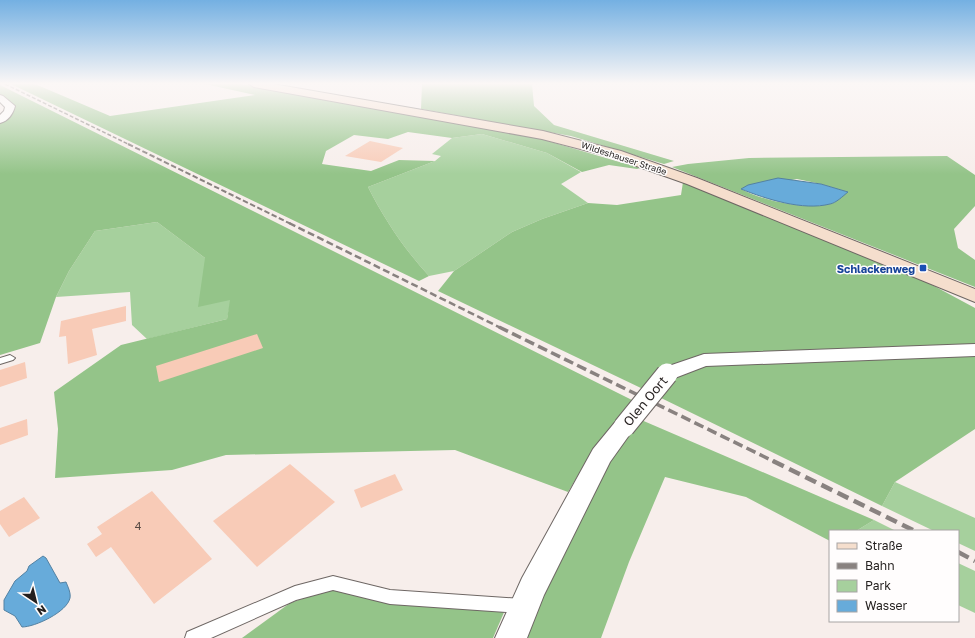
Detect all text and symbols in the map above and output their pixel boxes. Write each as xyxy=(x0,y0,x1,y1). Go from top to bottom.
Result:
street label: Wildeshauser Straße xyxy=(580,139,668,177)
place label: Schlackenweg xyxy=(837,262,915,275)
marker: Schlackenweg xyxy=(918,263,928,273)
street label: Olen Oort xyxy=(619,373,671,429)
house number: 4 xyxy=(135,519,142,532)
legend xyxy=(829,530,959,622)
text: Straße xyxy=(865,538,903,553)
text: Bahn xyxy=(865,558,895,573)
text: Park xyxy=(865,578,891,593)
north arrow xyxy=(16,582,56,622)
text: Wasser xyxy=(865,598,908,613)
text: N xyxy=(35,603,49,618)

